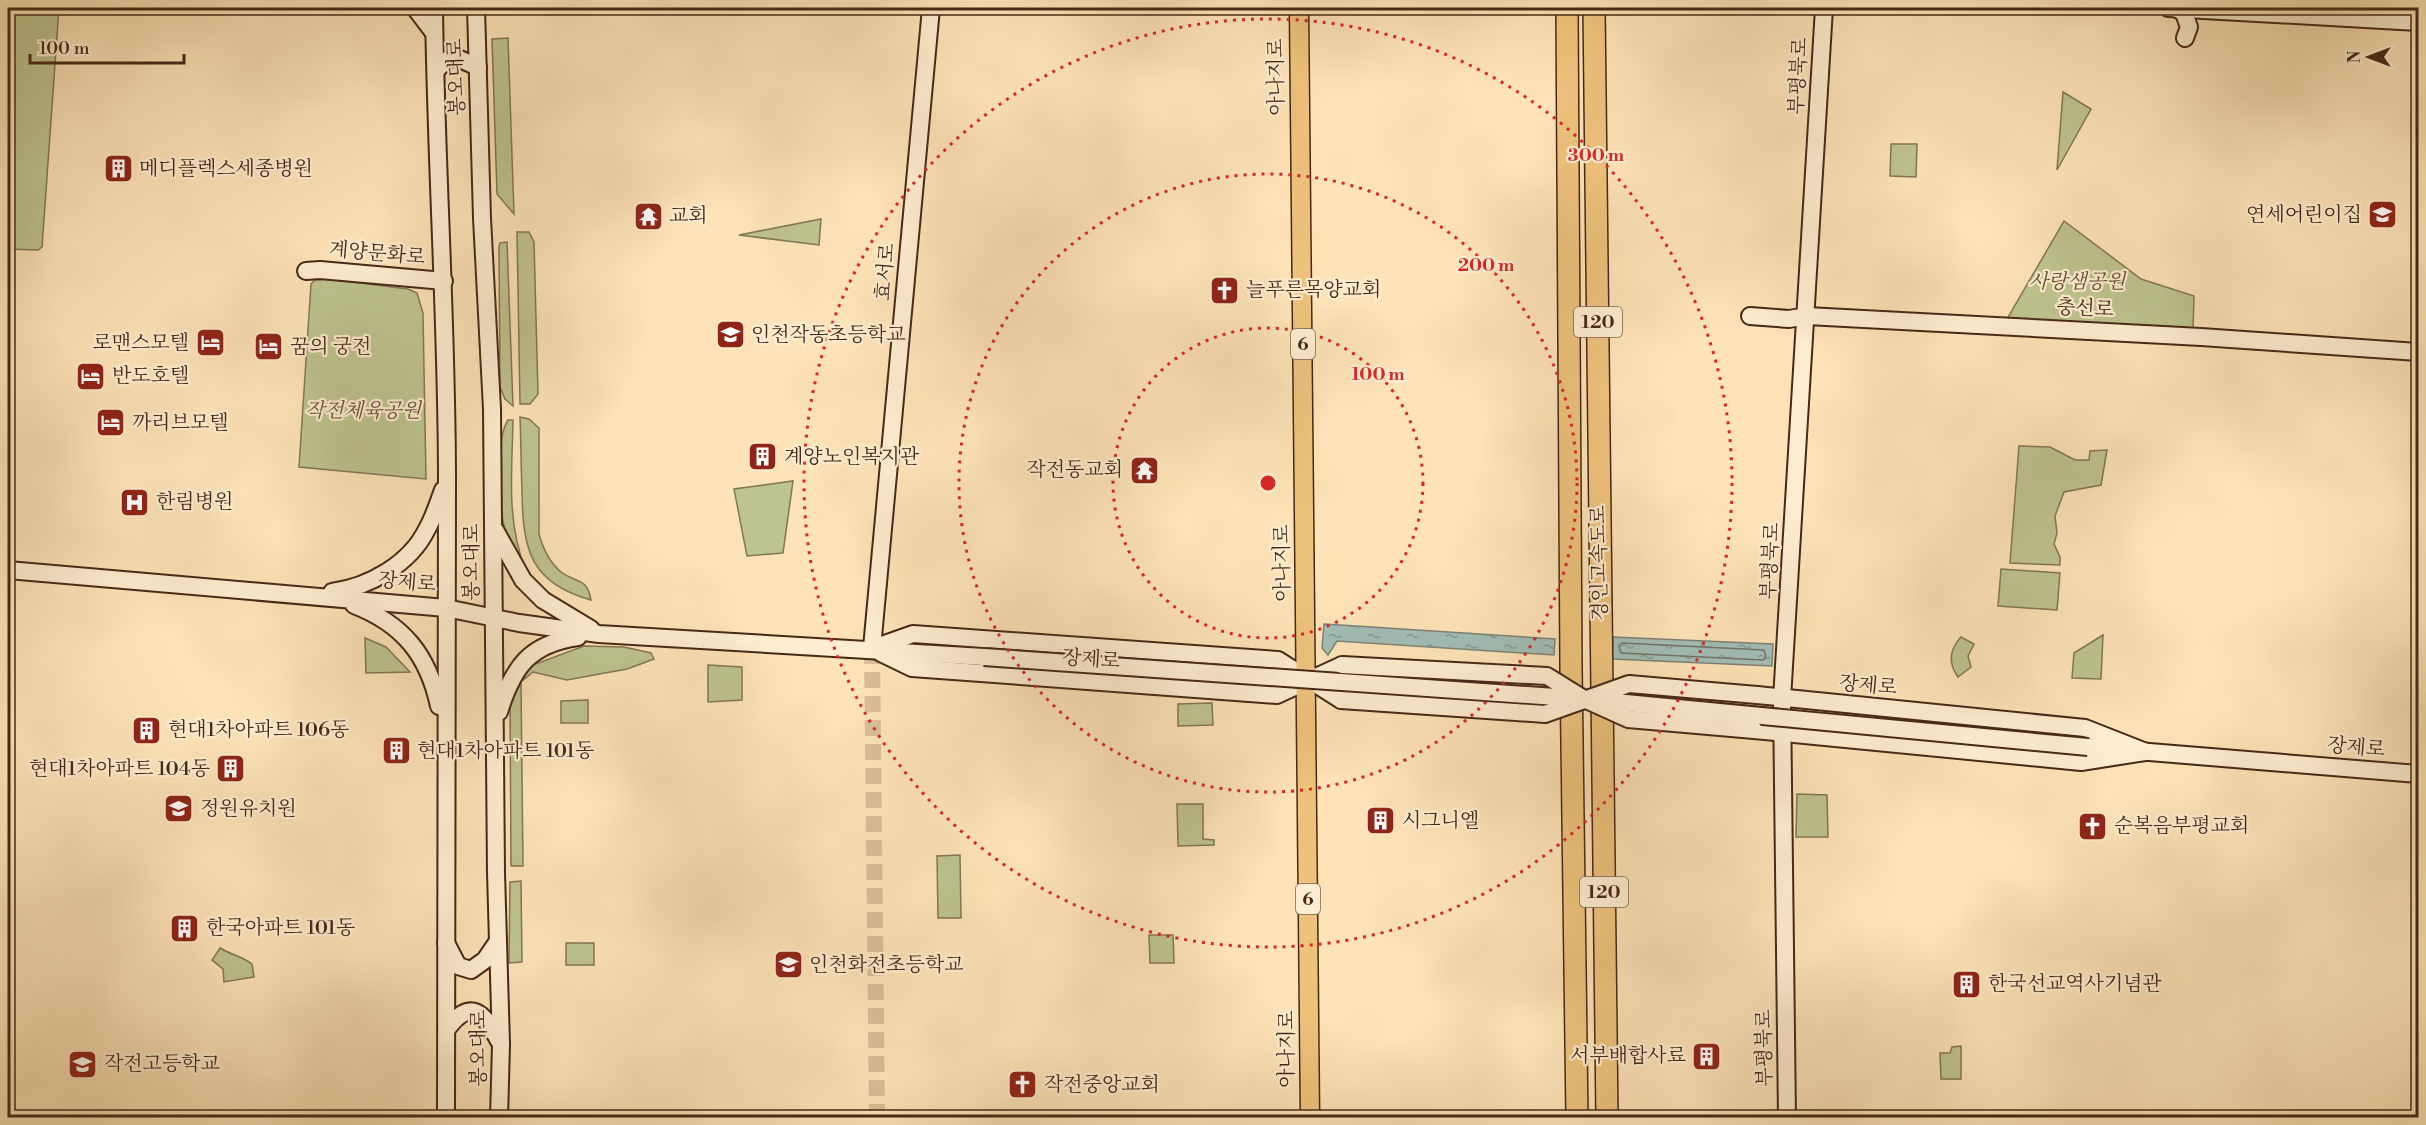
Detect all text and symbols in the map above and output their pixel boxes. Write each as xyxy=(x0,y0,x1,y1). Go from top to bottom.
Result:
scale bar xyxy=(30,27,184,65)
north arrow xyxy=(2339,27,2399,87)
text: 100 m xyxy=(39,37,90,60)
street label: 부평북로 xyxy=(1784,37,1814,115)
street label: 봉오대로 xyxy=(443,38,471,116)
street label: 아나지로 xyxy=(1264,38,1290,116)
text: N xyxy=(2345,50,2365,63)
text: 300 m xyxy=(1568,144,1625,167)
building icon: 메디플렉스세종병원 xyxy=(102,153,134,185)
place label: 메디플렉스세종병원 xyxy=(139,157,313,182)
school or university icon: 연세어린이집 xyxy=(2367,199,2399,231)
temple icon: 교회 xyxy=(632,200,664,232)
place label: 연세어린이집 xyxy=(2246,203,2362,228)
place label: 교회 xyxy=(669,204,708,229)
street label: 계양문화로 xyxy=(328,237,426,271)
street label: 효서로 xyxy=(871,242,901,302)
text: 200 m xyxy=(1458,254,1515,277)
park label: 사랑샘공원 xyxy=(2029,270,2127,295)
church icon: 늘푸른목양교회 xyxy=(1209,274,1241,306)
place label: 늘푸른목양교회 xyxy=(1246,278,1381,303)
street label: 충선로 xyxy=(2055,295,2115,323)
road number: 120 xyxy=(1574,307,1622,337)
school or university icon: 인천작동초등학교 xyxy=(714,319,746,351)
place label: 인천작동초등학교 xyxy=(751,323,906,348)
hotel icon: 로맨스모텔 xyxy=(194,327,226,359)
road number: 6 xyxy=(1291,329,1315,359)
place label: 로맨스모텔 xyxy=(92,331,189,356)
hotel icon: 꿈의 궁전 xyxy=(253,331,285,363)
place label: 꿈의 궁전 xyxy=(290,335,371,360)
hotel icon: 반도호텔 xyxy=(75,360,107,392)
text: 100 m xyxy=(1351,363,1405,386)
place label: 반도호텔 xyxy=(112,364,189,389)
park label: 작전체육공원 xyxy=(305,399,423,424)
hotel icon: 까리브모텔 xyxy=(95,407,127,439)
place label: 까리브모텔 xyxy=(132,411,229,436)
building icon: 계양노인복지관 xyxy=(747,441,779,473)
place label: 계양노인복지관 xyxy=(784,445,920,470)
temple icon: 작전동교회 xyxy=(1128,454,1160,486)
place label: 작전동교회 xyxy=(1026,458,1123,483)
centre of rings xyxy=(1258,473,1278,493)
hospital icon: 한림병원 xyxy=(119,486,151,518)
place label: 한림병원 xyxy=(156,490,233,515)
street label: 경인고속도로 xyxy=(1586,505,1614,621)
street label: 부평북로 xyxy=(1756,522,1786,600)
street label: 봉오대로 xyxy=(460,523,485,601)
street label: 아나지로 xyxy=(1270,524,1296,602)
street label: 장제로 xyxy=(377,568,437,598)
street label: 장제로 xyxy=(1061,646,1121,674)
street label: 장제로 xyxy=(1838,671,1898,701)
building icon: 현대1차아파트 106동 xyxy=(131,714,163,746)
place label: 현대1차아파트 106동 xyxy=(168,718,349,743)
street label: 장제로 xyxy=(2326,733,2386,763)
building icon: 현대1차아파트 101동 xyxy=(380,735,412,767)
place label: 현대1차아파트 101동 xyxy=(417,739,594,764)
building icon: 현대1차아파트 104동 xyxy=(215,753,247,785)
place label: 현대1차아파트 104동 xyxy=(29,757,210,782)
school or university icon: 정원유치원 xyxy=(163,793,195,825)
place label: 정원유치원 xyxy=(200,797,297,822)
building icon: 시그니엘 xyxy=(1365,805,1397,837)
place label: 시그니엘 xyxy=(1402,809,1479,834)
church icon: 순복음부평교회 xyxy=(2077,810,2109,842)
place label: 순복음부평교회 xyxy=(2114,814,2249,839)
road number: 120 xyxy=(1580,877,1628,907)
road number: 6 xyxy=(1296,884,1320,914)
building icon: 한국아파트 101동 xyxy=(169,912,201,944)
place label: 한국아파트 101동 xyxy=(206,916,355,941)
school or university icon: 인천화전초등학교 xyxy=(772,949,804,981)
place label: 인천화전초등학교 xyxy=(809,953,964,978)
building icon: 한국선교역사기념관 xyxy=(1951,968,1983,1000)
place label: 한국선교역사기념관 xyxy=(1988,972,2163,997)
street label: 봉오대로 xyxy=(467,1009,492,1087)
street label: 부평북로 xyxy=(1752,1009,1778,1087)
street label: 아나지로 xyxy=(1275,1010,1300,1088)
building icon: 서부배합사료 xyxy=(1691,1040,1723,1072)
place label: 서부배합사료 xyxy=(1570,1044,1687,1069)
school or university icon: 작전고등학교 xyxy=(67,1048,99,1080)
place label: 작전고등학교 xyxy=(104,1052,221,1077)
church icon: 작전중앙교회 xyxy=(1007,1069,1039,1101)
place label: 작전중앙교회 xyxy=(1044,1073,1160,1098)

